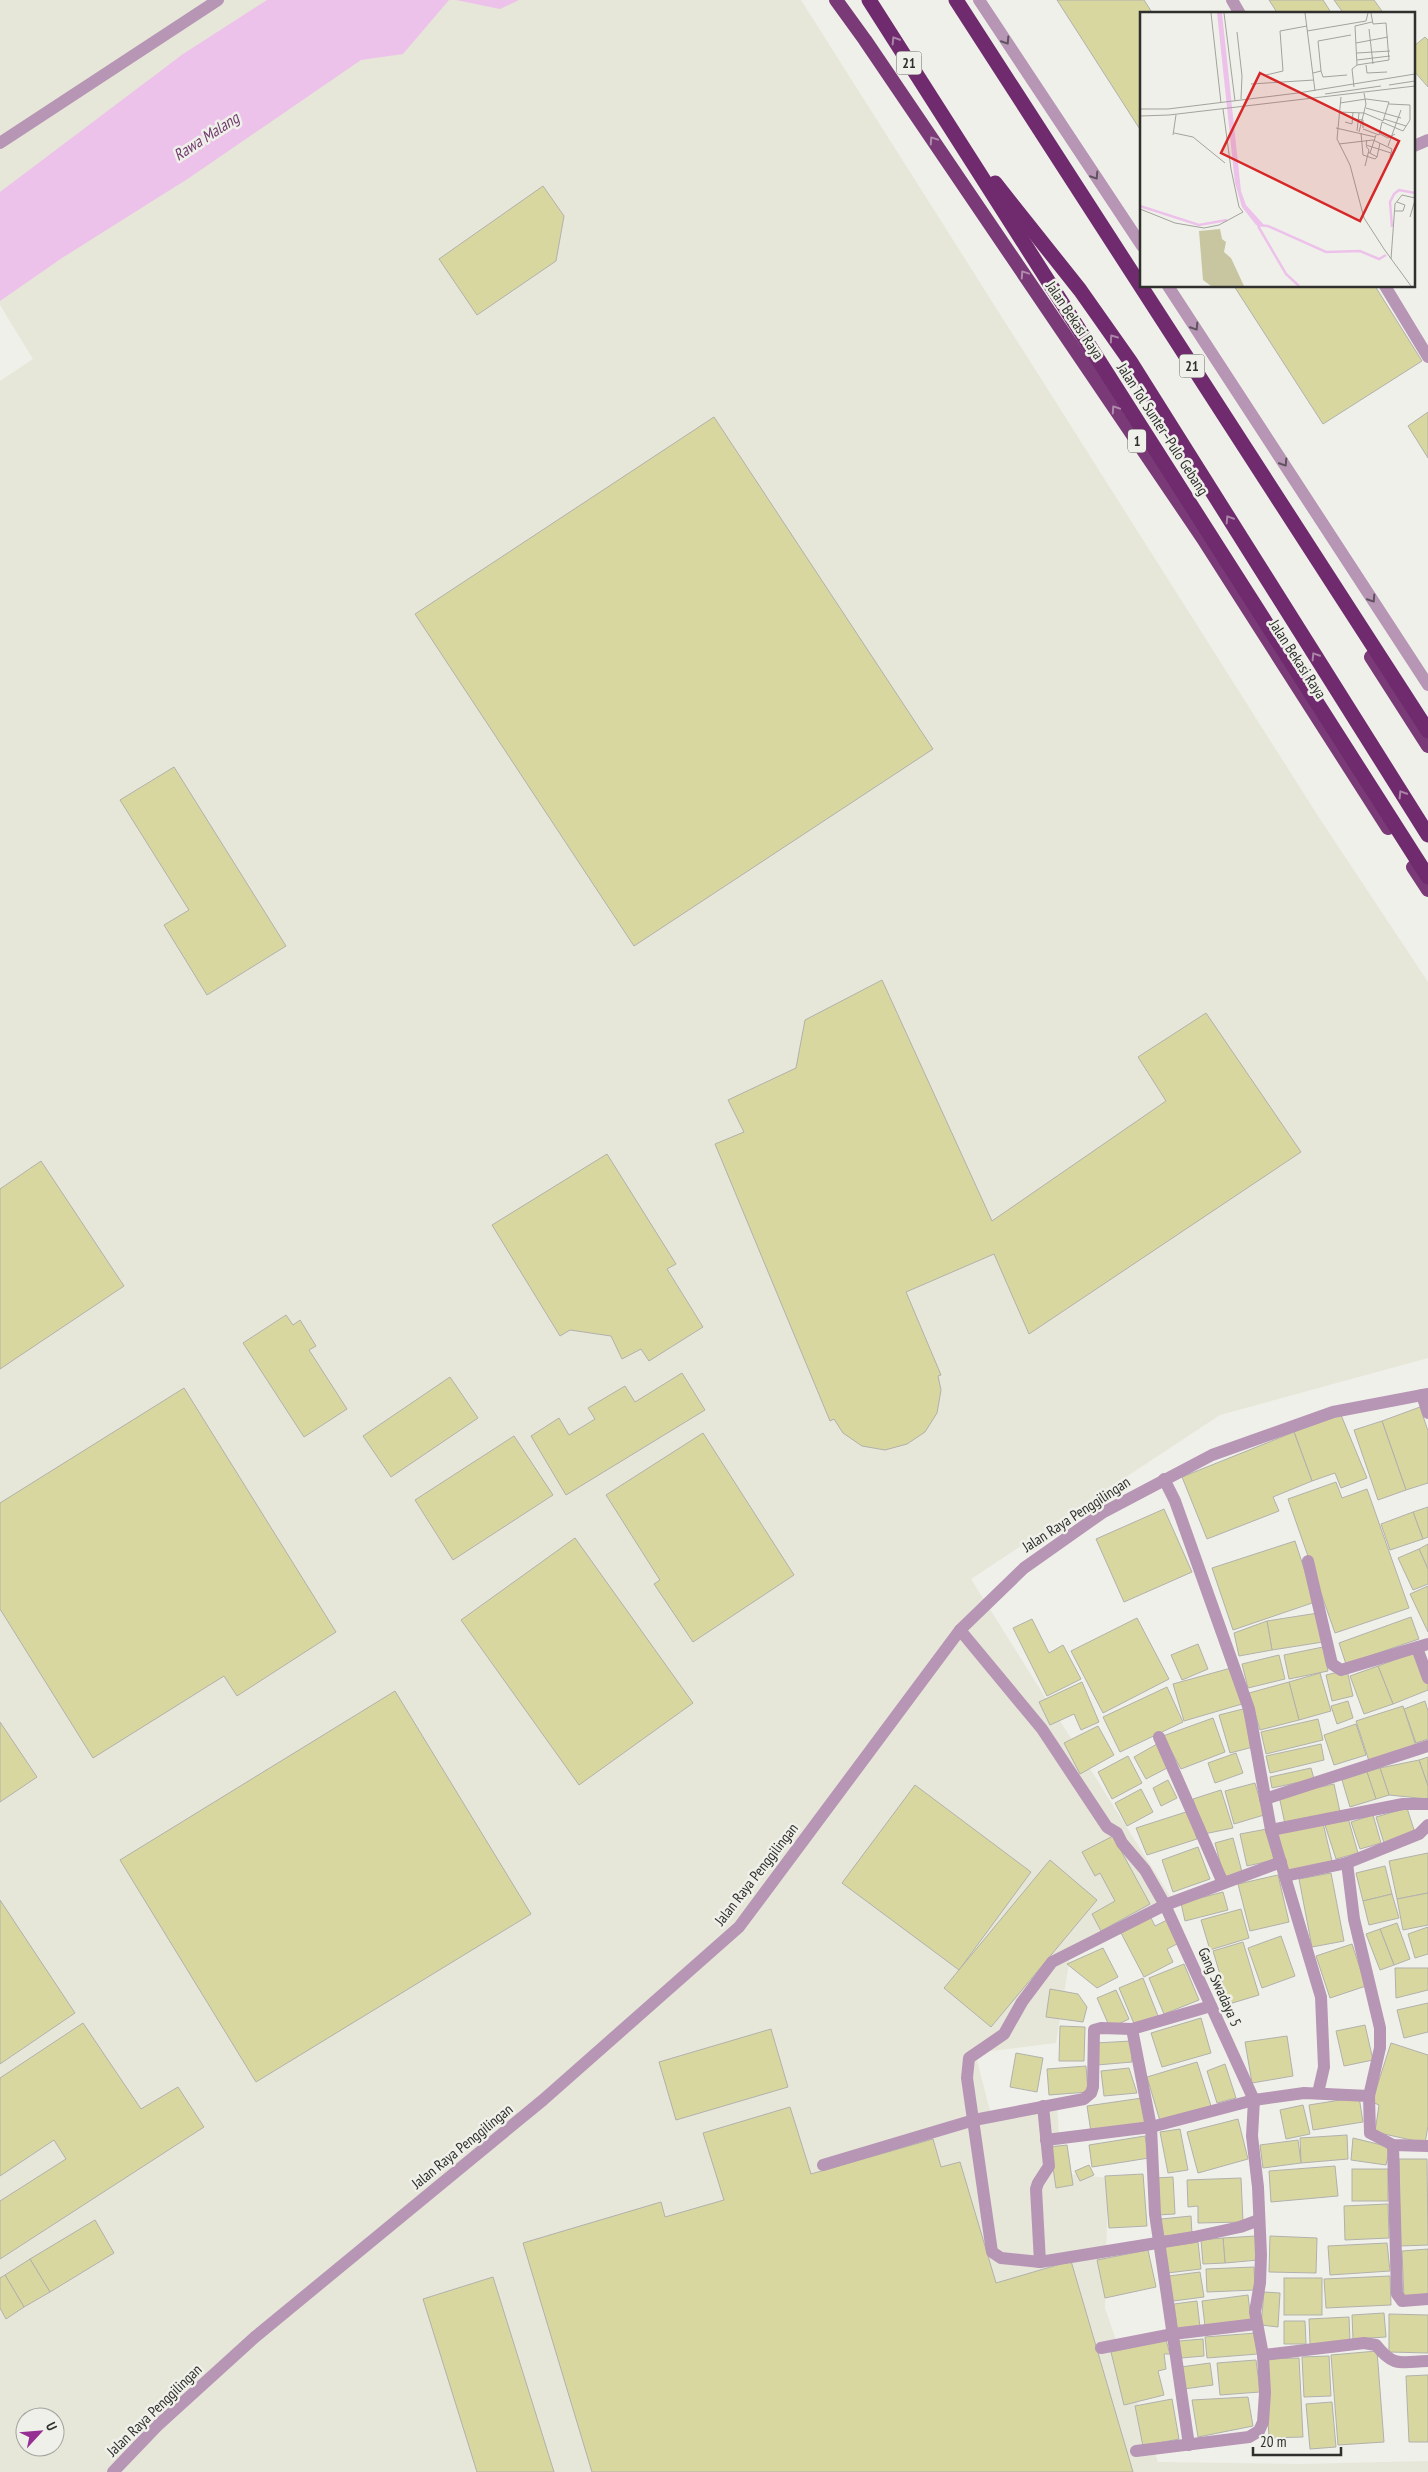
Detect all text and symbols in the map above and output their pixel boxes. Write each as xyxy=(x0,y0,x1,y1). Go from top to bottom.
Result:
inset map xyxy=(1140,12,1416,288)
one-way arrow xyxy=(999,35,1009,44)
one-way arrow xyxy=(891,36,901,45)
road number: 21 xyxy=(896,52,922,74)
water label: Rawa Malang xyxy=(170,107,243,165)
one-way arrow xyxy=(930,136,939,145)
one-way arrow xyxy=(1089,171,1098,180)
one-way arrow xyxy=(1021,270,1030,280)
street label: Jalan Bekasi Raya xyxy=(1041,276,1108,363)
one-way arrow xyxy=(1189,321,1198,331)
one-way arrow xyxy=(1110,334,1119,344)
road number: 21 xyxy=(1180,354,1204,378)
street label: Jalan Tol Sunter–Pulo Gebang xyxy=(1113,359,1213,499)
one-way arrow xyxy=(1112,405,1121,415)
road number: 1 xyxy=(1128,430,1146,452)
one-way arrow xyxy=(1278,457,1287,467)
one-way arrow xyxy=(1226,515,1235,524)
one-way arrow xyxy=(1366,594,1375,603)
street label: Jalan Bekasi Raya xyxy=(1265,615,1331,702)
one-way arrow xyxy=(1312,653,1322,662)
one-way arrow xyxy=(1399,790,1408,800)
street label: Jalan Raya Penggilingan xyxy=(1018,1472,1133,1556)
street label: Jalan Raya Penggilingan xyxy=(710,1819,802,1930)
street label: Gang Swadaya 5 xyxy=(1194,1944,1246,2030)
street label: Jalan Raya Penggilingan xyxy=(407,2099,516,2193)
street label: Jalan Raya Penggilingan xyxy=(102,2360,205,2461)
north arrow xyxy=(15,2407,65,2457)
text: U xyxy=(42,2419,61,2433)
scale bar xyxy=(1253,2424,1340,2456)
text: 20 m xyxy=(1260,2432,1286,2451)

